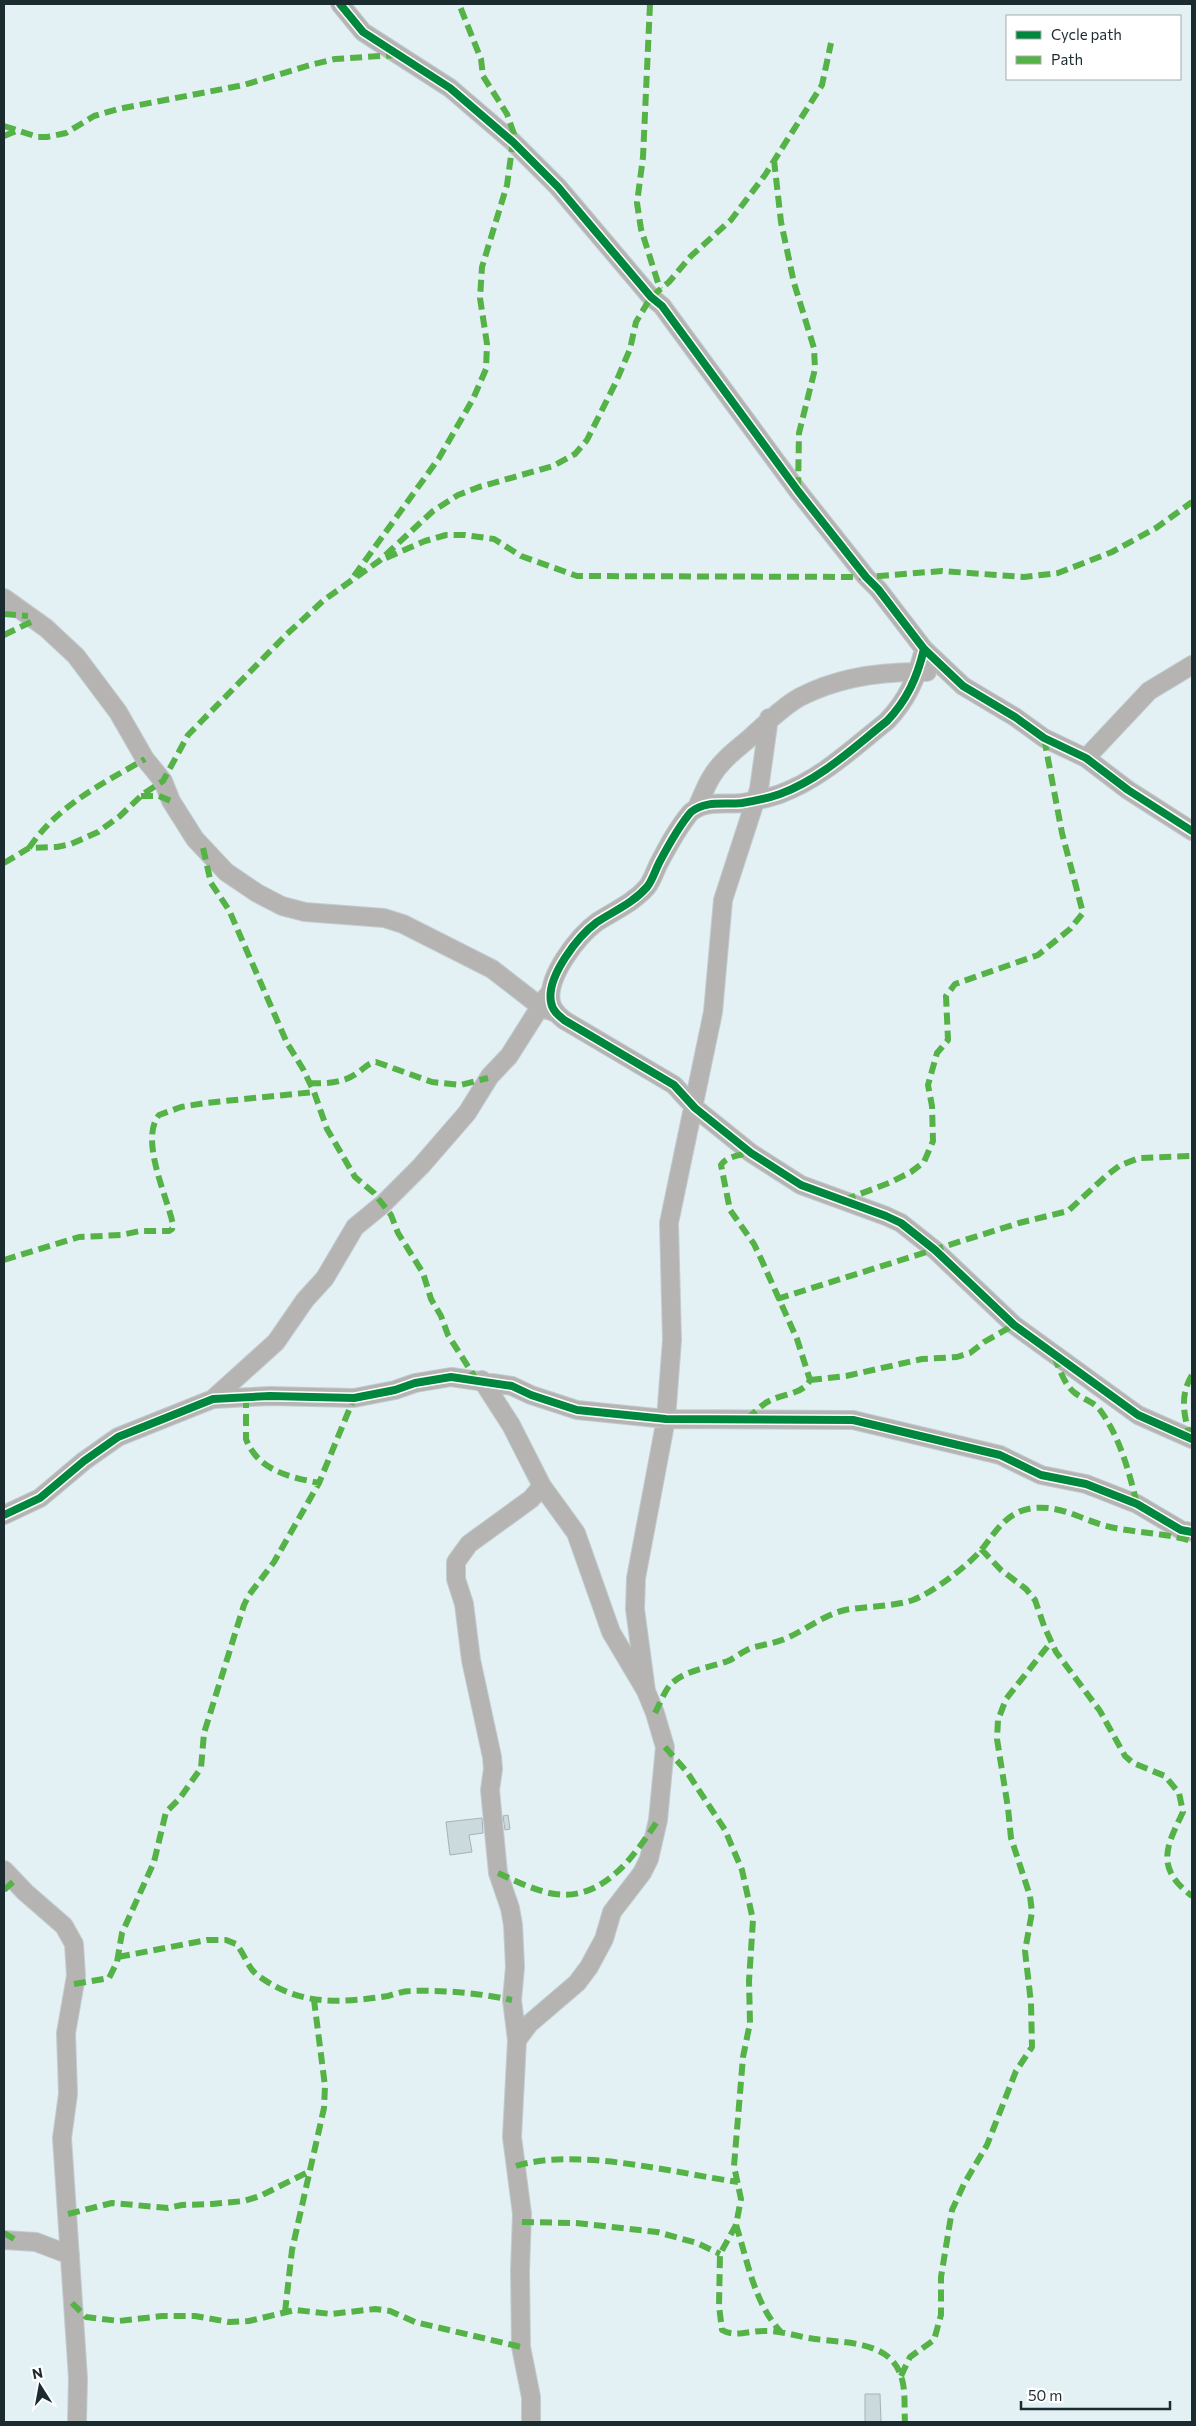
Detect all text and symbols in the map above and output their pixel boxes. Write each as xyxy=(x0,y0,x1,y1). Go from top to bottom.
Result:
legend xyxy=(1006,15,1181,80)
text: Cycle path xyxy=(1051,25,1122,43)
text: Path xyxy=(1051,50,1083,68)
north arrow xyxy=(15,2361,65,2411)
text: N xyxy=(31,2363,44,2382)
scale bar xyxy=(1021,2378,1170,2410)
text: 50 m xyxy=(1028,2386,1062,2404)

